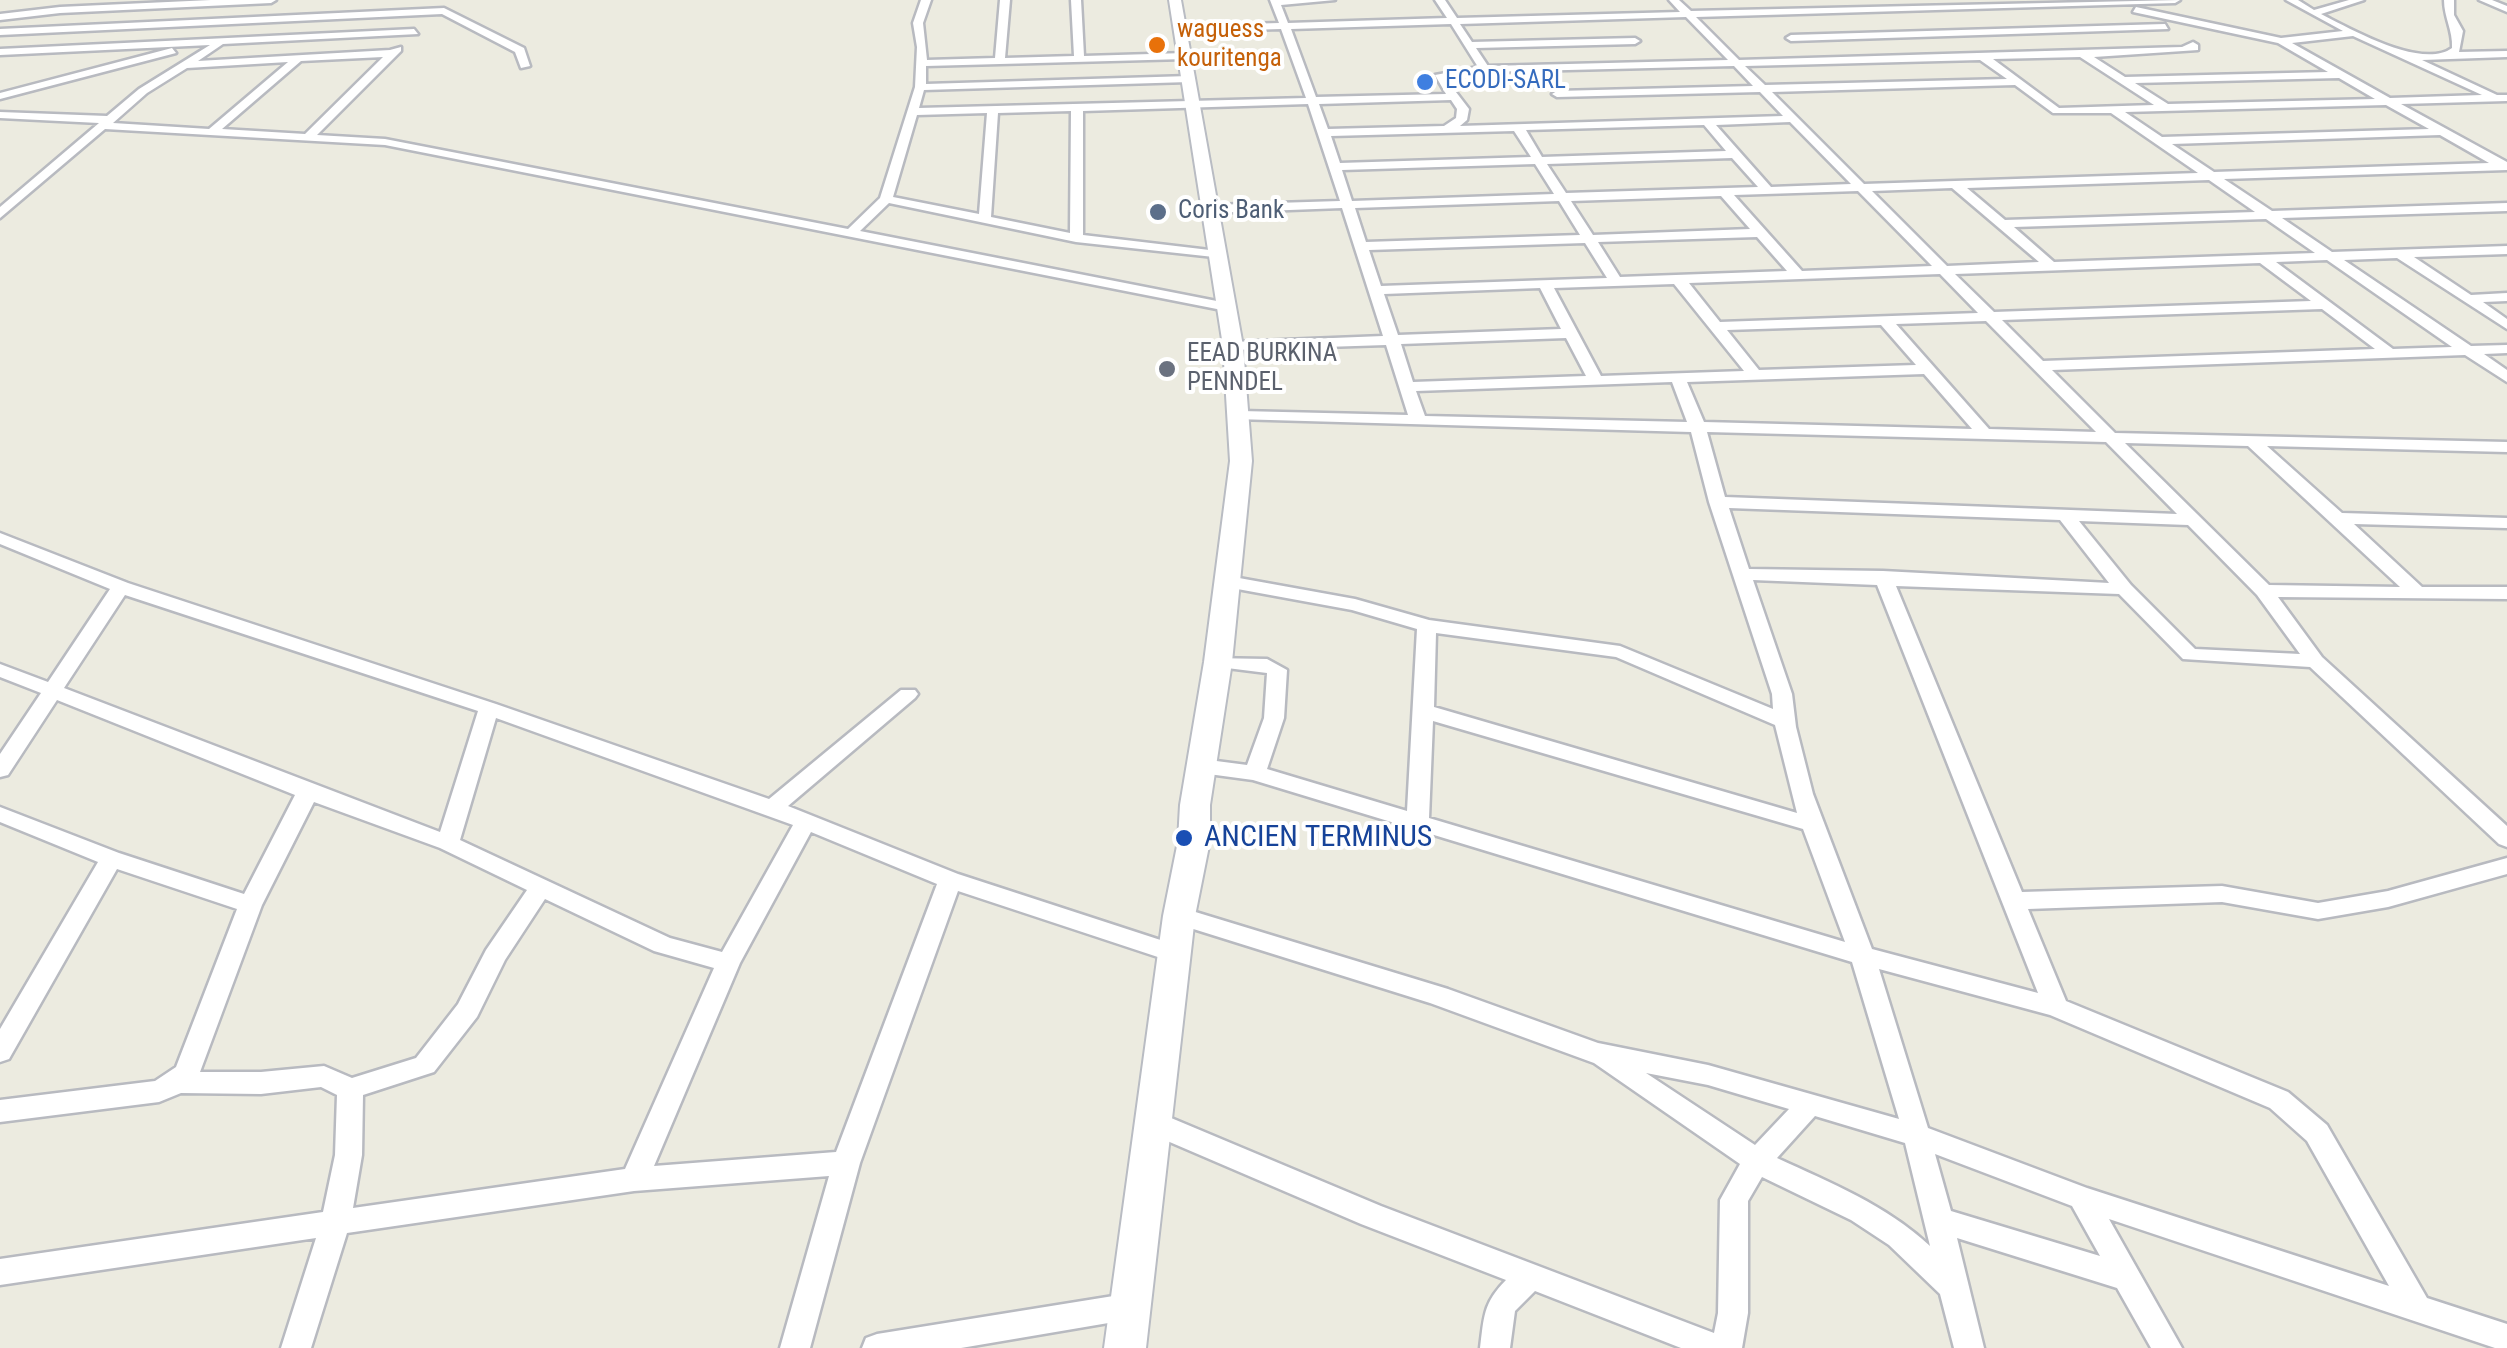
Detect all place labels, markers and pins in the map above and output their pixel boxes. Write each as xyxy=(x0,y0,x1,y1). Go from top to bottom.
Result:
place label: waguess kouritenga xyxy=(1177,16,1282,75)
marker: waguess kouritenga xyxy=(1146,34,1168,56)
place label: ECODI-SARL xyxy=(1445,67,1566,97)
marker: ECODI-SARL xyxy=(1414,71,1436,93)
place label: Coris Bank xyxy=(1178,197,1284,227)
marker: Coris Bank xyxy=(1147,201,1169,223)
place label: EEAD BURKINA PENNDEL xyxy=(1187,340,1337,399)
marker: EEAD BURKINA PENNDEL xyxy=(1156,358,1178,380)
place label: ANCIEN TERMINUS xyxy=(1204,820,1432,856)
marker: ANCIEN TERMINUS xyxy=(1173,827,1195,849)

